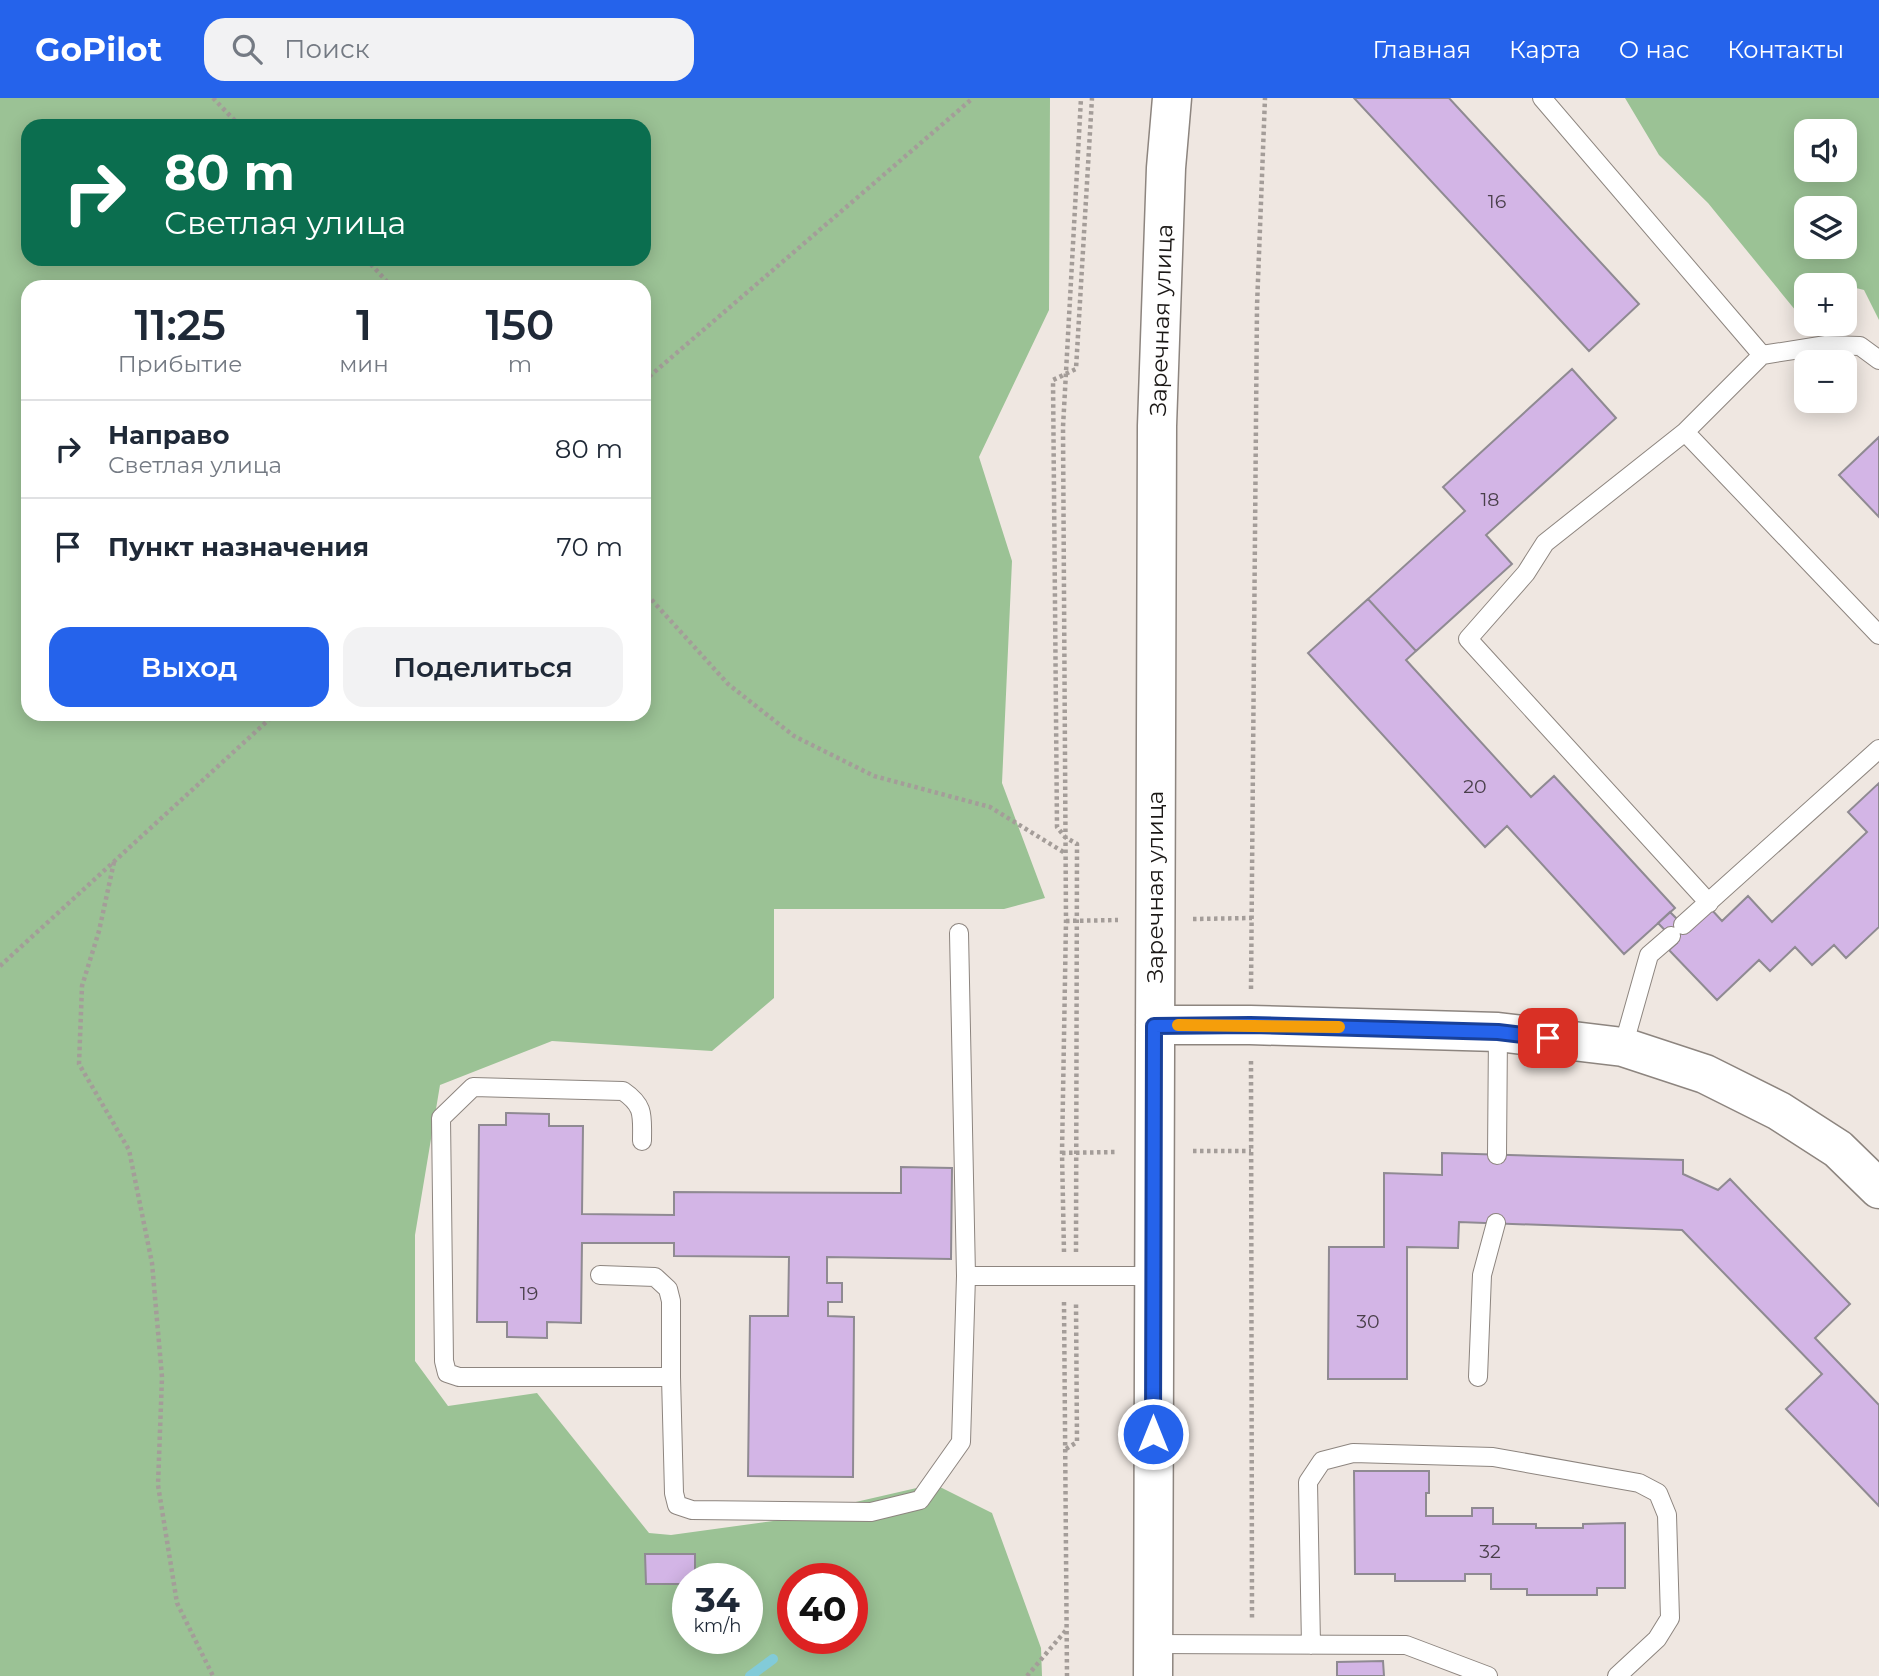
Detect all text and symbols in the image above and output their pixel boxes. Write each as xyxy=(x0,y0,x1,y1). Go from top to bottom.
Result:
search box xyxy=(204,18,694,81)
text: GoPilot xyxy=(35,29,162,69)
icon: search xyxy=(228,30,266,68)
text: Поиск xyxy=(284,33,370,65)
text: Главная xyxy=(1373,35,1471,64)
text: Карта xyxy=(1509,35,1581,64)
text: О нас xyxy=(1619,35,1689,64)
text: Контакты xyxy=(1727,35,1844,64)
map controls xyxy=(1794,119,1857,413)
button: sound xyxy=(1794,119,1857,182)
text: 80 m xyxy=(164,143,295,202)
icon: right xyxy=(49,147,140,238)
house number: 16 xyxy=(1488,190,1506,213)
button: layers xyxy=(1794,196,1857,259)
text: Светлая улица xyxy=(164,203,406,242)
street label: Заречная улица xyxy=(1144,223,1178,417)
button: + xyxy=(1794,273,1857,336)
text: 11:25 xyxy=(134,299,226,351)
text: 1 xyxy=(356,299,372,351)
text: 150 xyxy=(485,299,554,351)
text: Прибытие xyxy=(118,350,242,378)
text: мин xyxy=(339,350,389,378)
text: m xyxy=(508,350,532,378)
button: − xyxy=(1794,350,1857,413)
text: Направо xyxy=(108,419,229,451)
icon: right xyxy=(49,430,87,468)
text: 80 m xyxy=(555,433,623,465)
text: Светлая улица xyxy=(108,451,282,479)
house number: 18 xyxy=(1481,488,1499,511)
icon: arrive xyxy=(49,528,87,566)
text: Пункт назначения xyxy=(108,531,369,563)
text: 70 m xyxy=(557,531,623,563)
button: Выход xyxy=(49,627,329,707)
button: Поделиться xyxy=(343,627,623,707)
house number: 20 xyxy=(1463,775,1487,798)
street label: Заречная улица xyxy=(1141,791,1169,983)
pin xyxy=(1518,1008,1578,1068)
icon: arrive xyxy=(1529,1019,1567,1057)
house number: 19 xyxy=(520,1282,538,1305)
house number: 30 xyxy=(1356,1310,1380,1333)
position arrow xyxy=(1116,1397,1190,1471)
house number: 32 xyxy=(1479,1540,1501,1563)
speed limit sign: 40 xyxy=(777,1563,868,1654)
text: 34 xyxy=(695,1578,740,1621)
text: km/h xyxy=(693,1615,742,1637)

